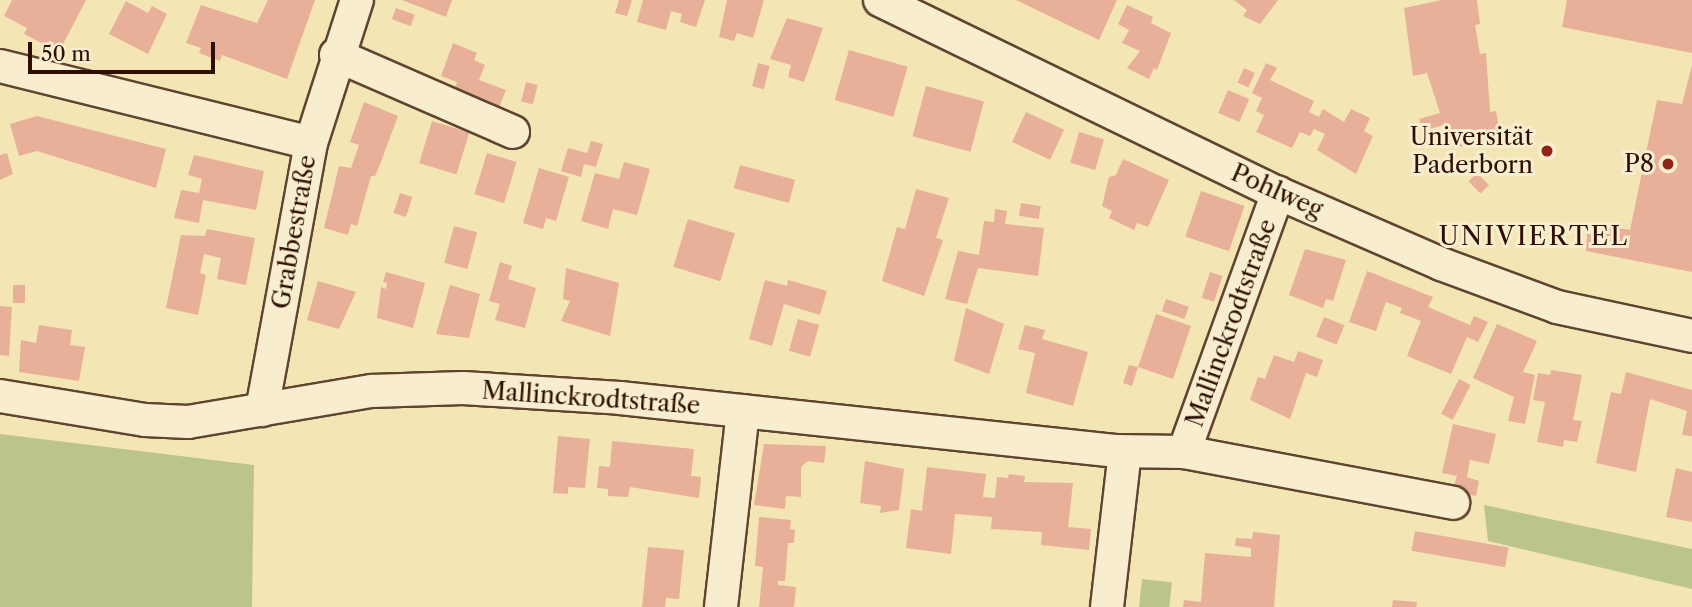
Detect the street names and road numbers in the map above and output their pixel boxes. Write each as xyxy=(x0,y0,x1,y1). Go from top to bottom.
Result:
street label: Grabbestraße xyxy=(266,153,322,311)
street label: Pohlweg xyxy=(1227,158,1327,224)
street label: Mallinckrodtstraße xyxy=(1180,215,1282,431)
street label: Mallinckrodtstraße xyxy=(481,376,701,420)

